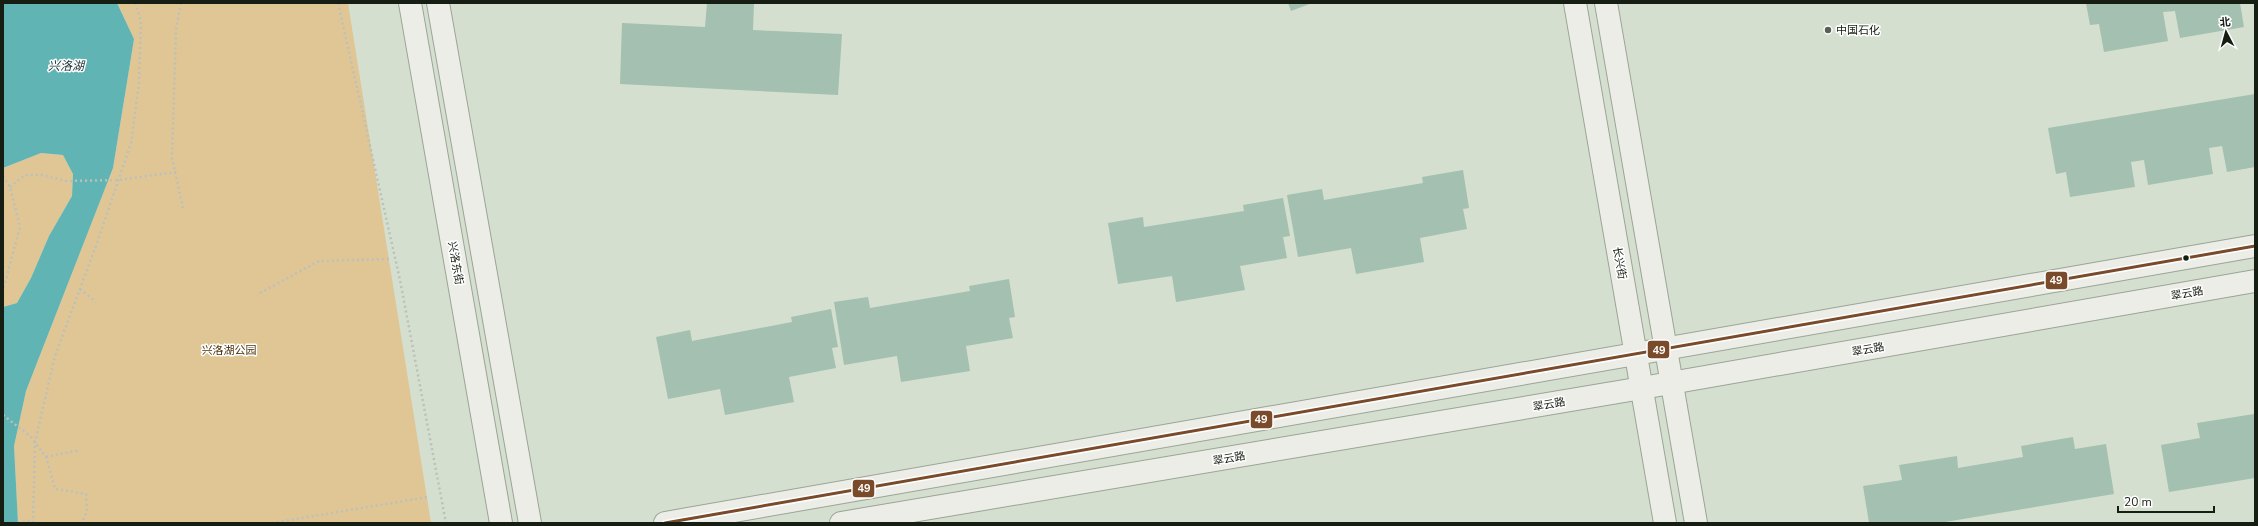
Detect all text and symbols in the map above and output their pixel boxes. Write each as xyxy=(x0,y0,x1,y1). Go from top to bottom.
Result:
north arrow xyxy=(2206,12,2246,52)
text: 北 xyxy=(2219,15,2231,31)
place label: 中国石化 xyxy=(1836,23,1880,38)
marker: 中国石化 xyxy=(1823,25,1833,35)
water label: 兴洛湖 xyxy=(48,58,86,74)
street label: 兴洛东街 xyxy=(444,240,467,286)
street label: 长兴街 xyxy=(1609,246,1630,281)
unlabelled marker xyxy=(2181,253,2191,263)
line badge: 49 xyxy=(2045,271,2068,290)
text: 49 xyxy=(2049,273,2063,288)
street label: 翠云路 xyxy=(2170,283,2205,304)
street label: 翠云路 xyxy=(1851,339,1886,360)
line badge: 49 xyxy=(1647,340,1670,359)
park label: 兴洛湖公园 xyxy=(202,343,257,358)
text: 49 xyxy=(1652,343,1666,358)
street label: 翠云路 xyxy=(1532,394,1567,415)
line badge: 49 xyxy=(1250,410,1273,429)
text: 49 xyxy=(1254,412,1268,427)
street label: 翠云路 xyxy=(1212,448,1247,469)
line badge: 49 xyxy=(852,479,875,498)
text: 49 xyxy=(857,481,871,496)
scale bar xyxy=(2118,488,2214,514)
text: 20 m xyxy=(2124,494,2152,510)

